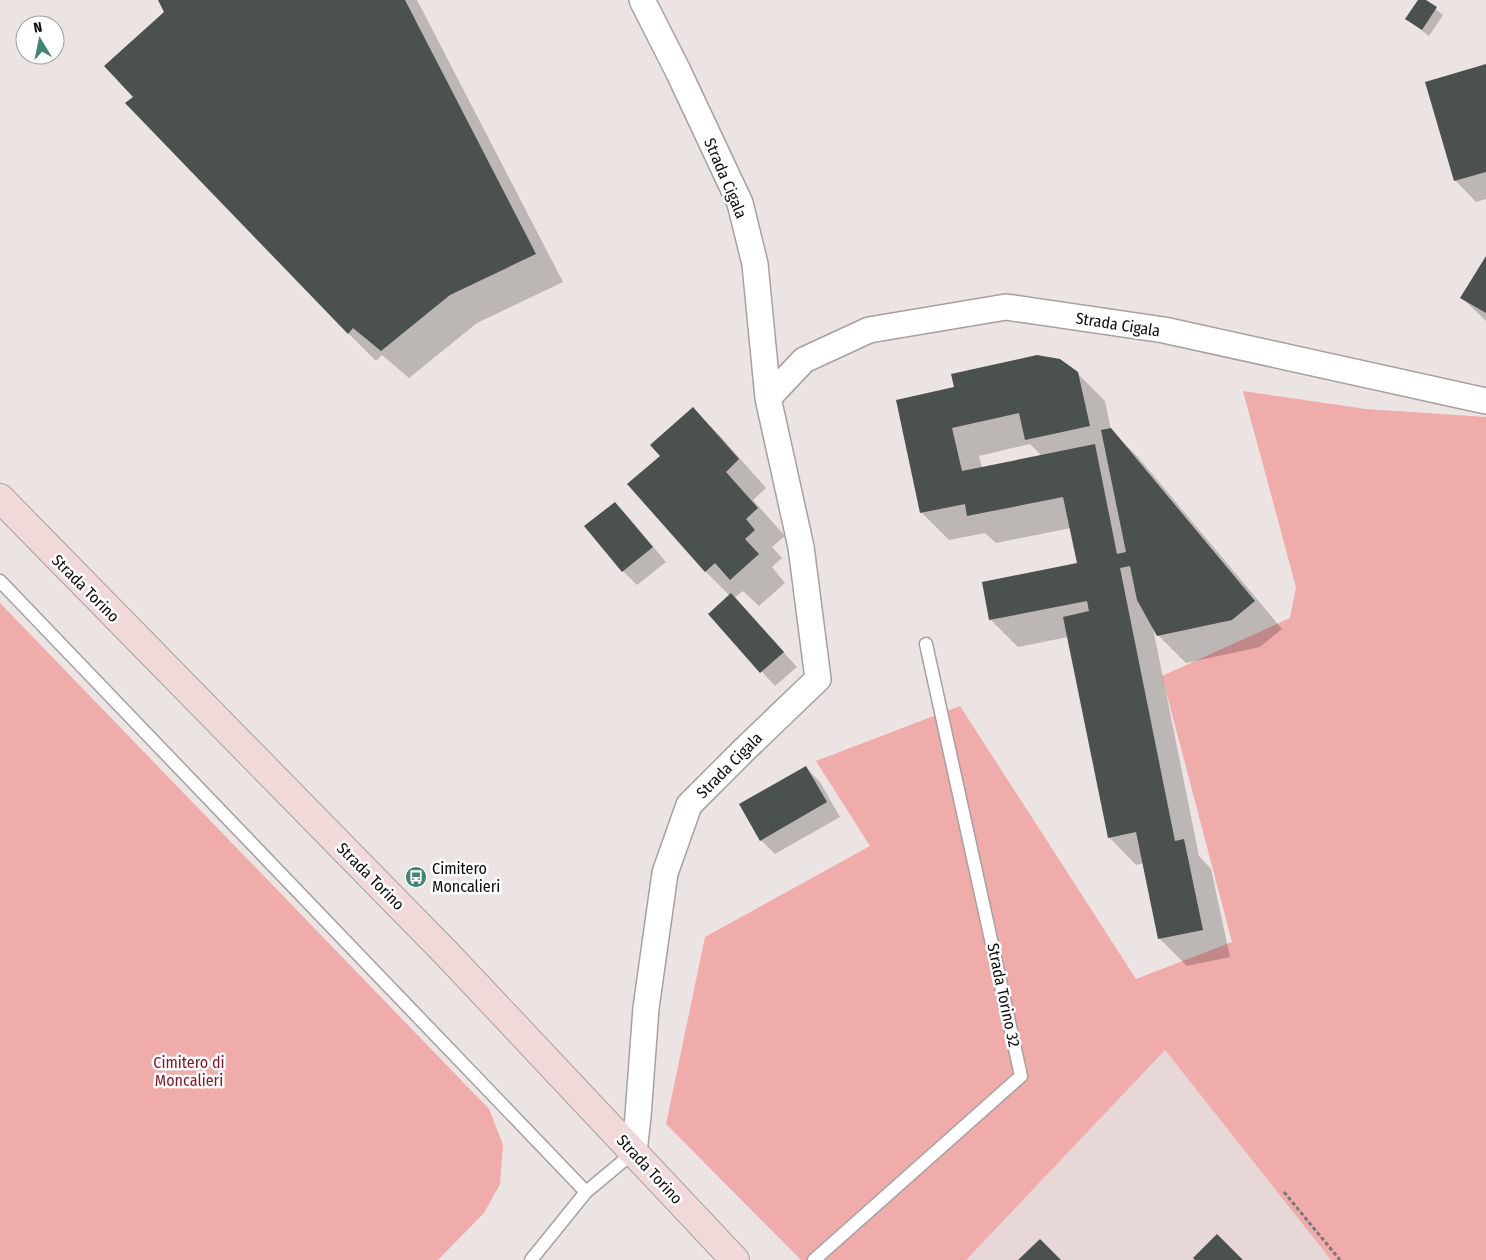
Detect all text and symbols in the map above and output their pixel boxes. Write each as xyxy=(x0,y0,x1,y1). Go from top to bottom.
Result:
north arrow xyxy=(15,15,65,65)
text: N xyxy=(32,19,43,37)
street label: Strada Cigala xyxy=(700,135,751,221)
street label: Strada Cigala xyxy=(1074,308,1162,341)
street label: Strada Torino xyxy=(48,551,123,626)
street label: Strada Cigala xyxy=(692,728,766,802)
street label: Strada Torino xyxy=(333,839,408,914)
place label: Cimitero Moncalieri xyxy=(432,859,500,896)
bus stop icon: Cimitero Moncalieri xyxy=(404,865,428,889)
street label: Strada Torino 32 xyxy=(983,941,1024,1049)
park label: Cimitero di Moncalieri xyxy=(153,1053,225,1090)
street label: Strada Torino xyxy=(613,1131,686,1208)

